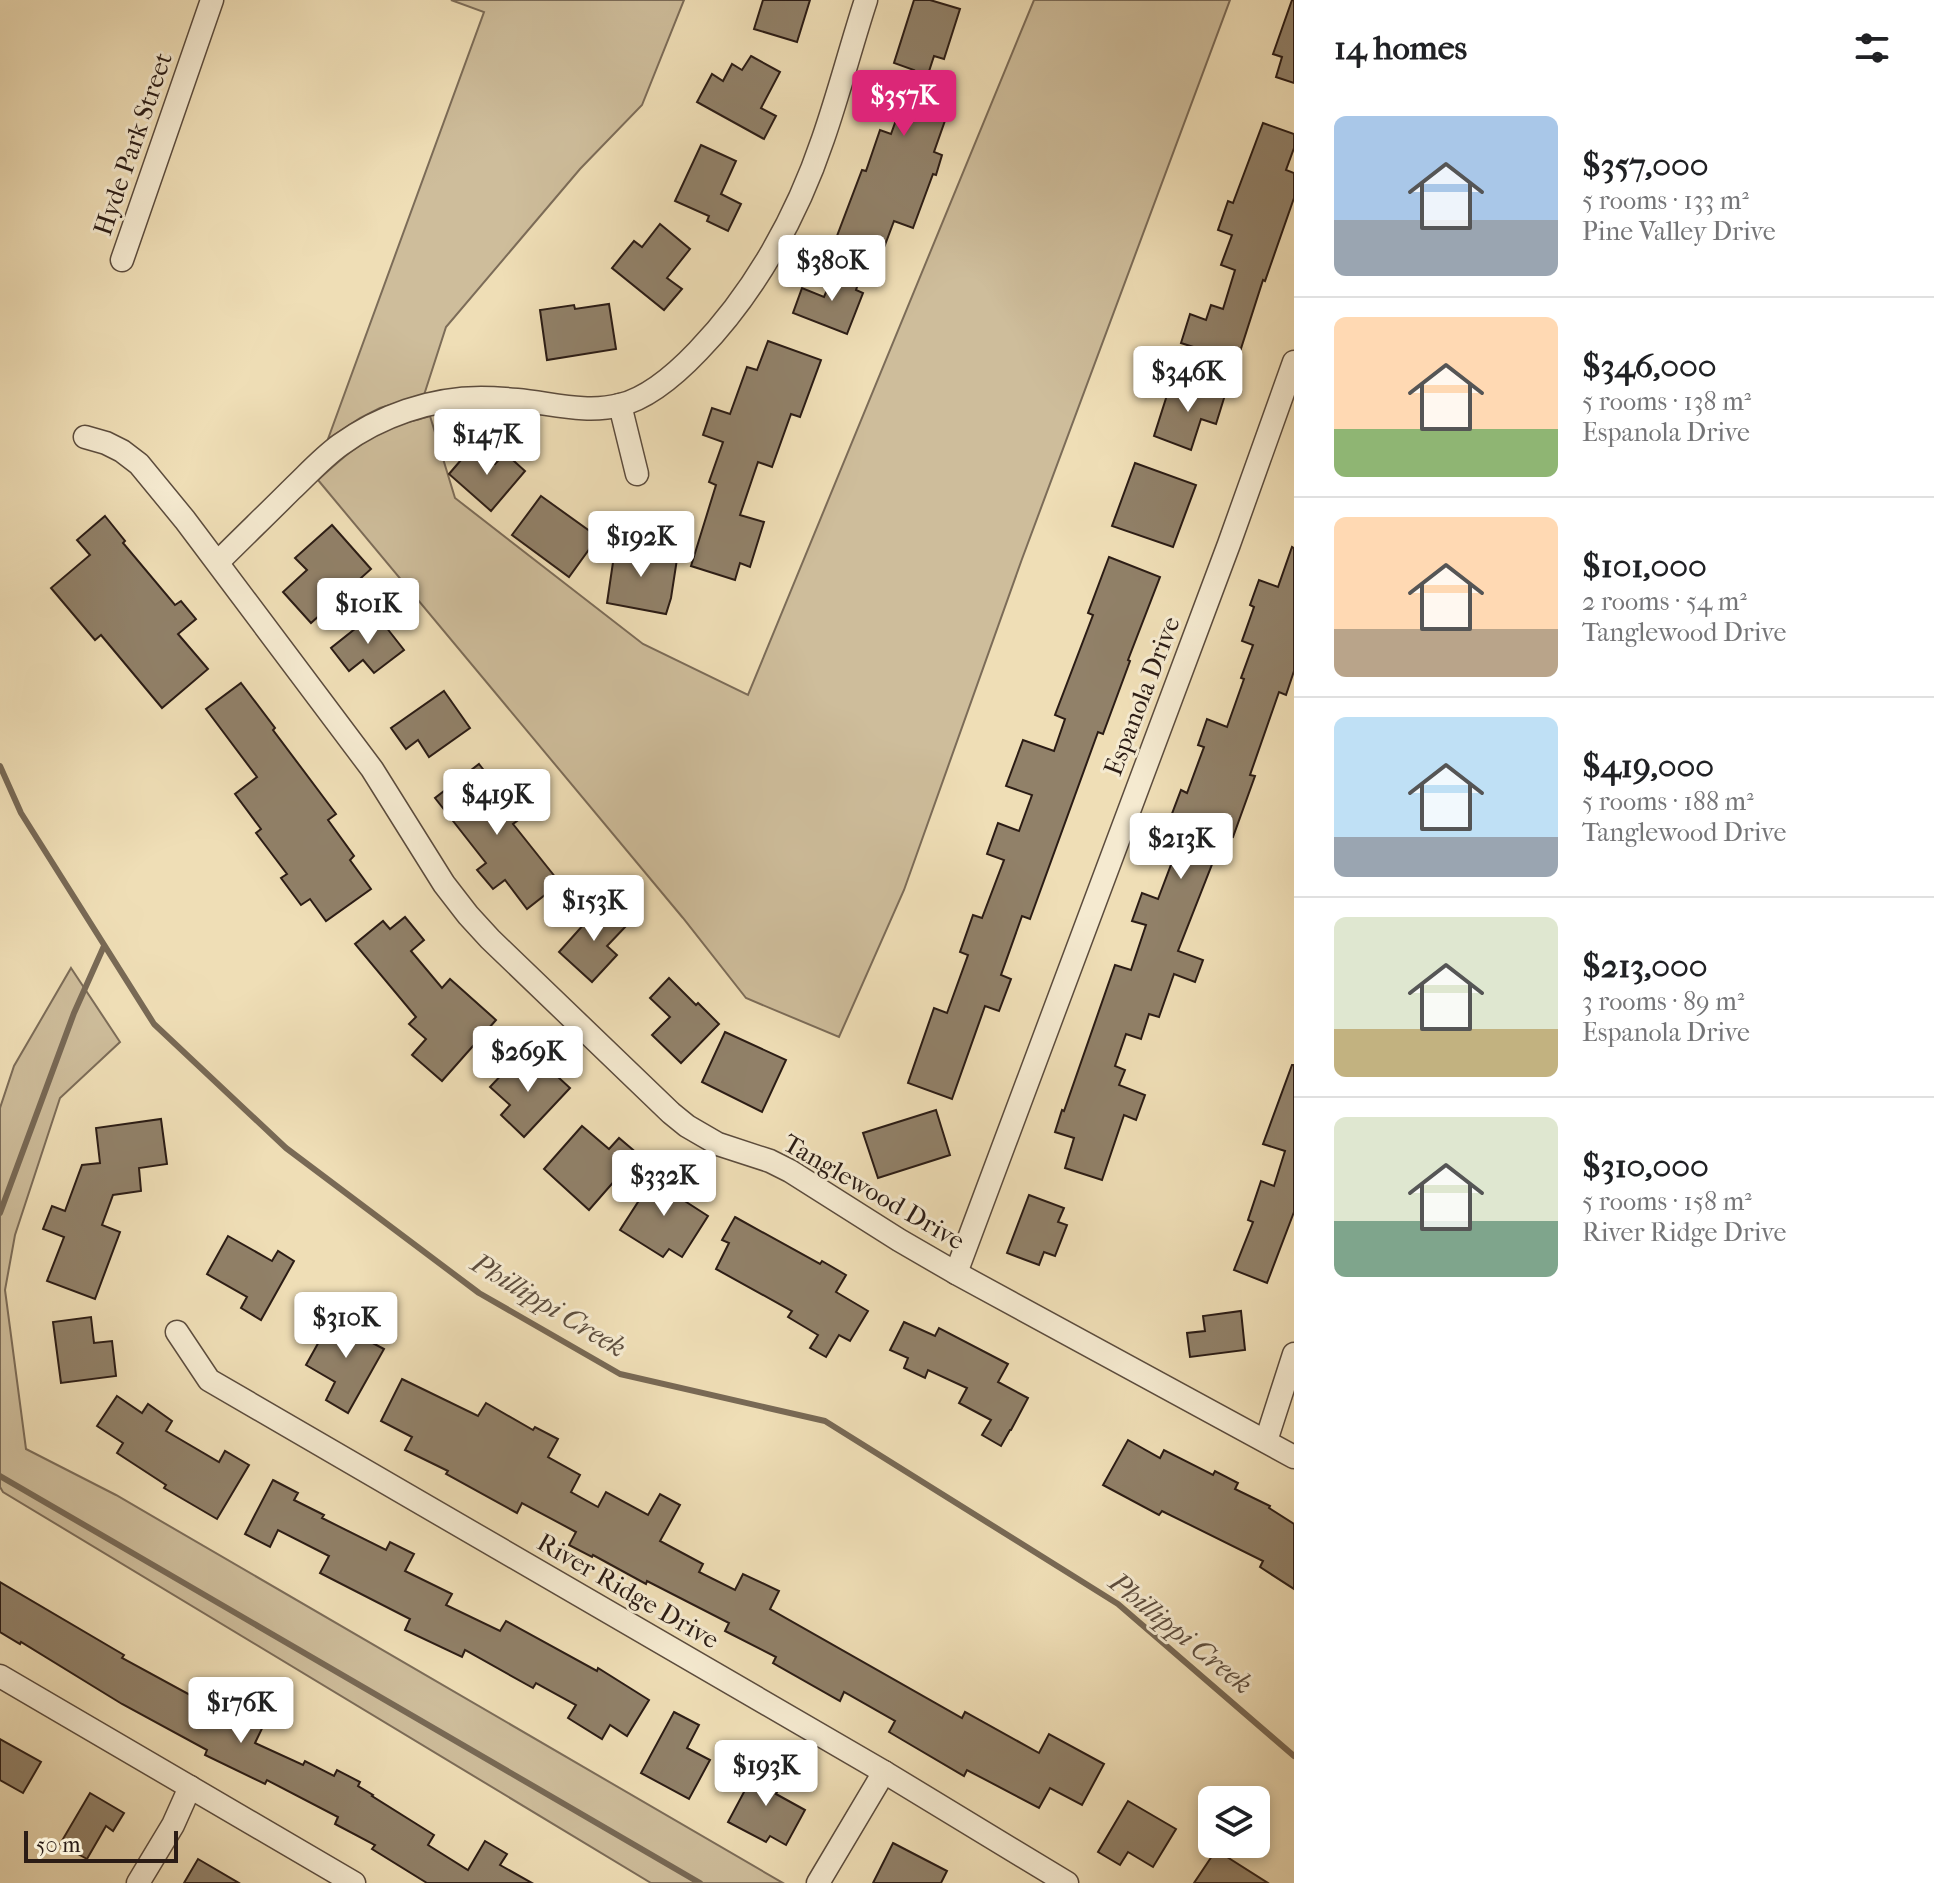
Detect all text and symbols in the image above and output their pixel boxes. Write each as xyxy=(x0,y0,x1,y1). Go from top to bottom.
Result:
icon: filters xyxy=(1850,26,1894,70)
text: 14 homes xyxy=(1334,28,1467,68)
street label: Hyde Park Street xyxy=(87,48,179,240)
pin: $357K xyxy=(848,70,960,138)
text: $357K xyxy=(870,80,938,111)
text: $357,000 xyxy=(1582,145,1708,185)
icon: home xyxy=(1398,148,1494,244)
text: 5 rooms · 133 m² xyxy=(1582,185,1749,216)
text: Pine Valley Drive xyxy=(1582,216,1776,247)
pin: $380K xyxy=(776,235,888,303)
text: $380K xyxy=(796,245,868,276)
pin: $346K xyxy=(1132,346,1244,414)
text: $346,000 xyxy=(1582,346,1716,386)
icon: home xyxy=(1398,349,1494,445)
text: $346K xyxy=(1151,356,1225,387)
text: 5 rooms · 138 m² xyxy=(1582,386,1751,417)
pin: $147K xyxy=(431,409,543,477)
text: Espanola Drive xyxy=(1582,417,1750,448)
text: $147K xyxy=(452,419,522,450)
pin: $192K xyxy=(585,511,697,579)
text: $192K xyxy=(606,521,676,552)
text: $101,000 xyxy=(1582,546,1707,586)
icon: home xyxy=(1398,549,1494,645)
pin: $101K xyxy=(312,578,424,646)
text: 2 rooms · 54 m² xyxy=(1582,586,1747,617)
text: $101K xyxy=(335,588,401,619)
street label: Espanola Drive xyxy=(1097,612,1187,780)
text: Tanglewood Drive xyxy=(1582,617,1786,648)
text: $419,000 xyxy=(1582,746,1714,786)
icon: home xyxy=(1398,749,1494,845)
pin: $419K xyxy=(441,769,553,837)
text: $419K xyxy=(461,779,533,810)
text: 5 rooms · 188 m² xyxy=(1582,786,1754,817)
pin: $213K xyxy=(1125,813,1237,881)
text: Tanglewood Drive xyxy=(1582,817,1786,848)
text: $213K xyxy=(1148,823,1214,854)
pin: $153K xyxy=(538,875,650,943)
text: $153K xyxy=(562,885,626,916)
text: $213,000 xyxy=(1582,946,1708,986)
icon: home xyxy=(1398,949,1494,1045)
text: 3 rooms · 89 m² xyxy=(1582,986,1744,1017)
text: Espanola Drive xyxy=(1582,1017,1750,1048)
pin: $269K xyxy=(472,1026,584,1094)
text: $269K xyxy=(491,1036,565,1067)
street label: Tanglewood Drive xyxy=(778,1127,970,1257)
text: $310,000 xyxy=(1582,1146,1709,1186)
icon: home xyxy=(1398,1149,1494,1245)
pin: $332K xyxy=(608,1150,720,1218)
text: $332K xyxy=(630,1160,698,1191)
text: 5 rooms · 158 m² xyxy=(1582,1186,1752,1217)
text: River Ridge Drive xyxy=(1582,1217,1786,1248)
water label: Phillippi Creek xyxy=(464,1245,632,1364)
pin: $310K xyxy=(290,1292,402,1360)
text: $310K xyxy=(312,1302,380,1333)
street label: River Ridge Drive xyxy=(532,1526,724,1656)
water label: Phillippi Creek xyxy=(1101,1564,1259,1701)
pin: $176K xyxy=(185,1677,297,1745)
text: $176K xyxy=(206,1687,276,1718)
pin: $193K xyxy=(710,1740,822,1808)
text: $193K xyxy=(733,1750,799,1781)
map controls xyxy=(1198,1786,1270,1858)
button: layers xyxy=(1198,1786,1270,1858)
scale bar xyxy=(24,1827,178,1863)
text: 50 m xyxy=(36,1832,81,1858)

